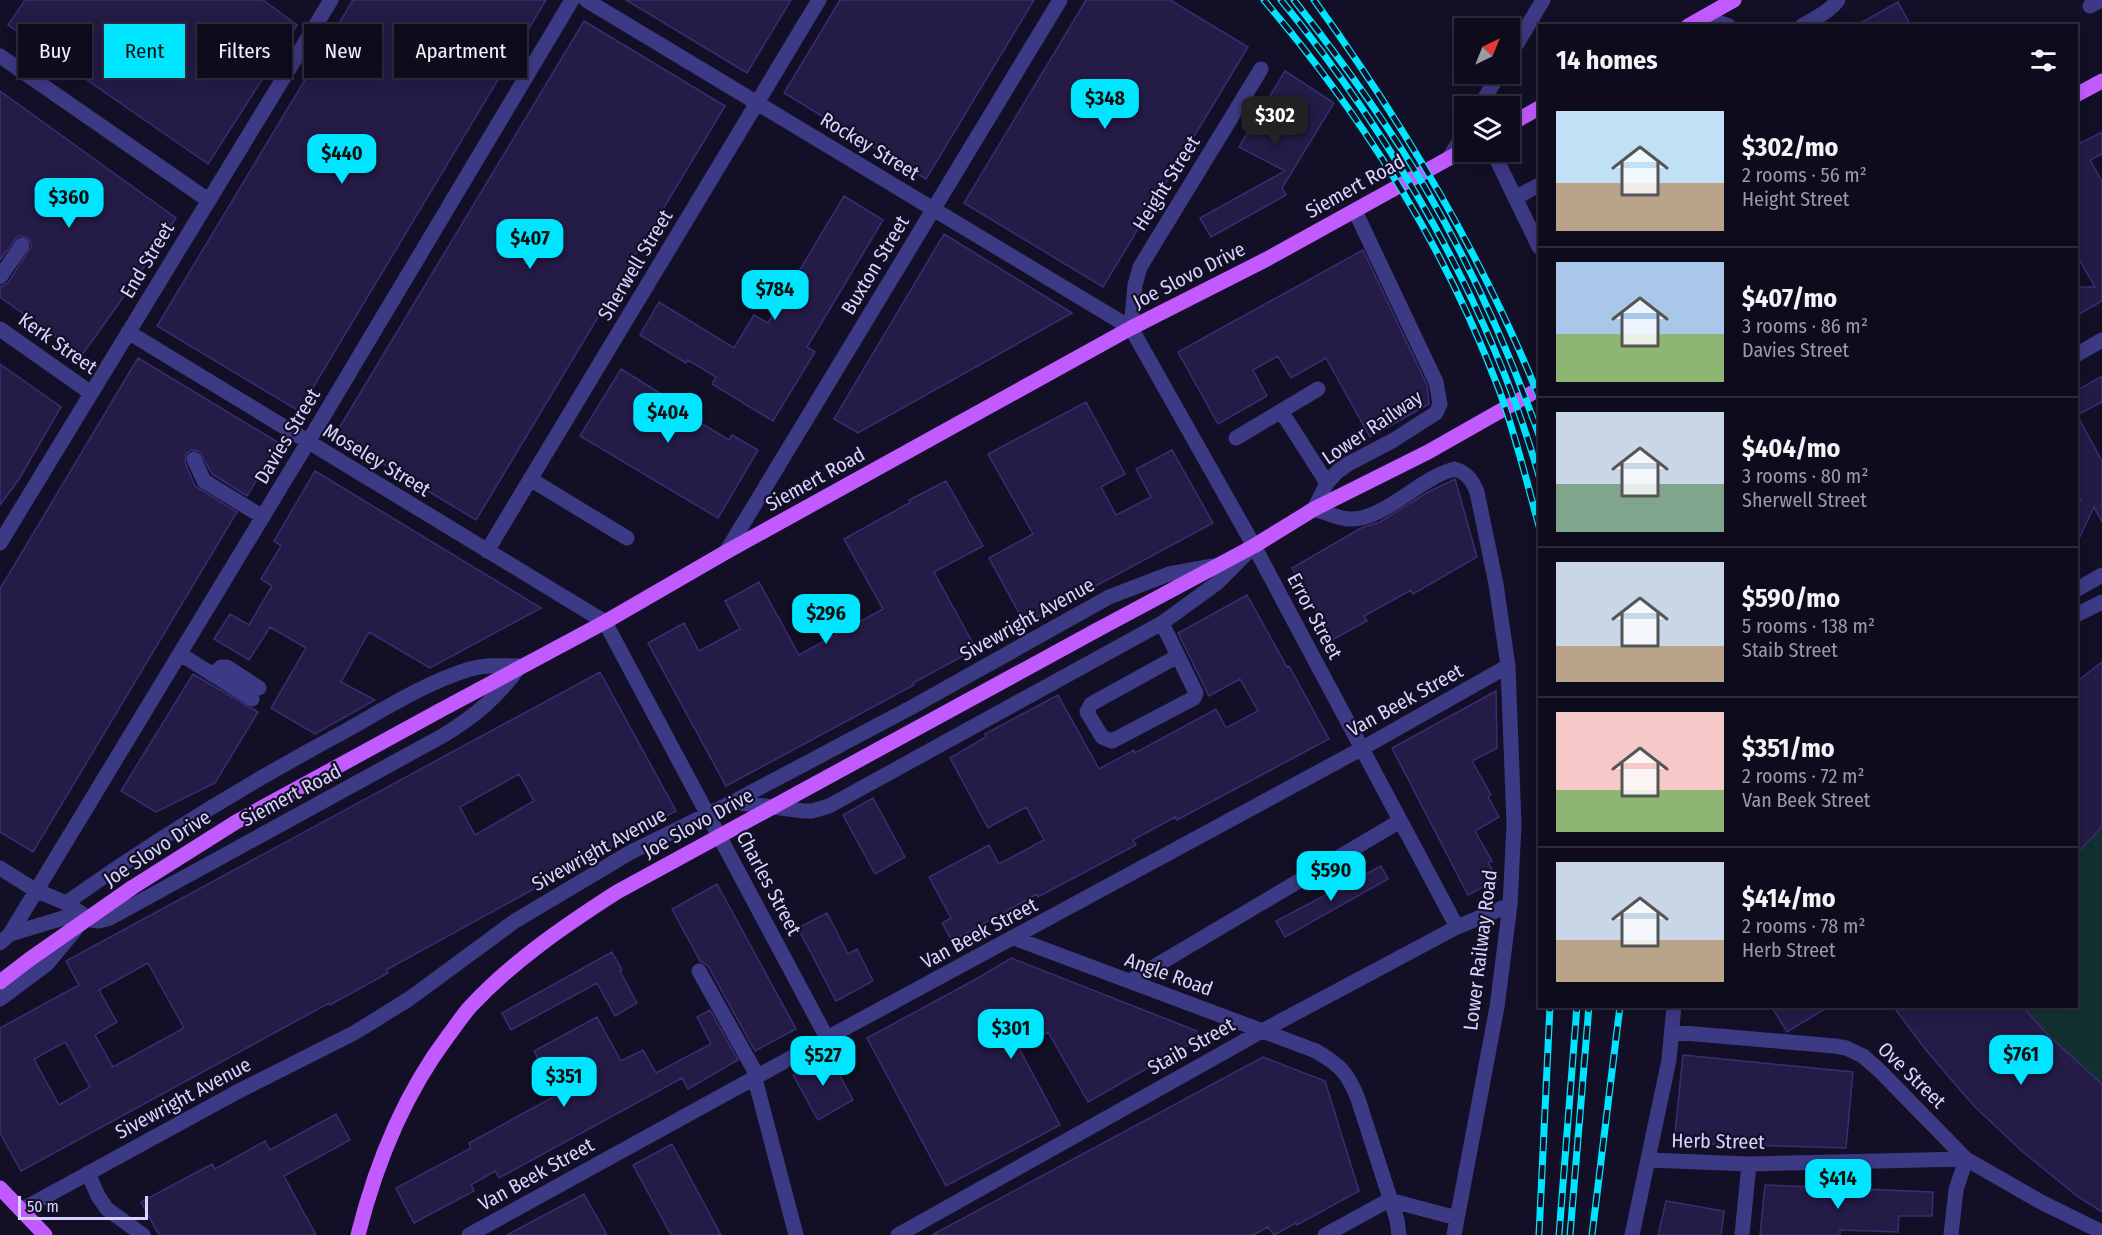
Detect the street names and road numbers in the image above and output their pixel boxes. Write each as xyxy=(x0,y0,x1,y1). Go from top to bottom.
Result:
street label: Rockey Street xyxy=(816,107,924,185)
street label: Height Street xyxy=(1127,131,1205,235)
street label: Siemert Road xyxy=(1301,149,1409,223)
street label: Sherwell Street xyxy=(593,205,678,325)
street label: Buxton Street xyxy=(836,211,914,319)
street label: End Street xyxy=(115,217,179,302)
street label: Joe Slovo Drive xyxy=(1129,237,1249,313)
street label: Kerk Street xyxy=(14,307,102,379)
street label: Davies Street xyxy=(249,384,325,488)
street label: Lower Railway xyxy=(1317,385,1427,469)
street label: Moseley Street xyxy=(319,419,435,502)
street label: Siemert Road xyxy=(761,442,869,516)
street label: Error Street xyxy=(1282,569,1348,664)
street label: Sivewright Avenue xyxy=(956,572,1098,666)
street label: Van Beek Street xyxy=(1343,658,1467,742)
street label: Siemert Road xyxy=(237,759,345,831)
street label: Joe Slovo Drive xyxy=(639,783,757,863)
street label: Sivewright Avenue xyxy=(528,802,670,896)
street label: Joe Slovo Drive xyxy=(99,805,215,891)
street label: Charles Street xyxy=(731,827,807,940)
street label: Lower Railway Road xyxy=(1458,868,1502,1032)
street label: Van Beek Street xyxy=(917,892,1042,974)
street label: Angle Road xyxy=(1122,947,1216,1001)
street label: Staib Street xyxy=(1143,1012,1239,1080)
street label: Ove Street xyxy=(1873,1037,1951,1114)
street label: Sivewright Avenue xyxy=(111,1052,255,1144)
street label: Herb Street xyxy=(1671,1128,1765,1154)
street label: Van Beek Street xyxy=(474,1132,598,1216)

